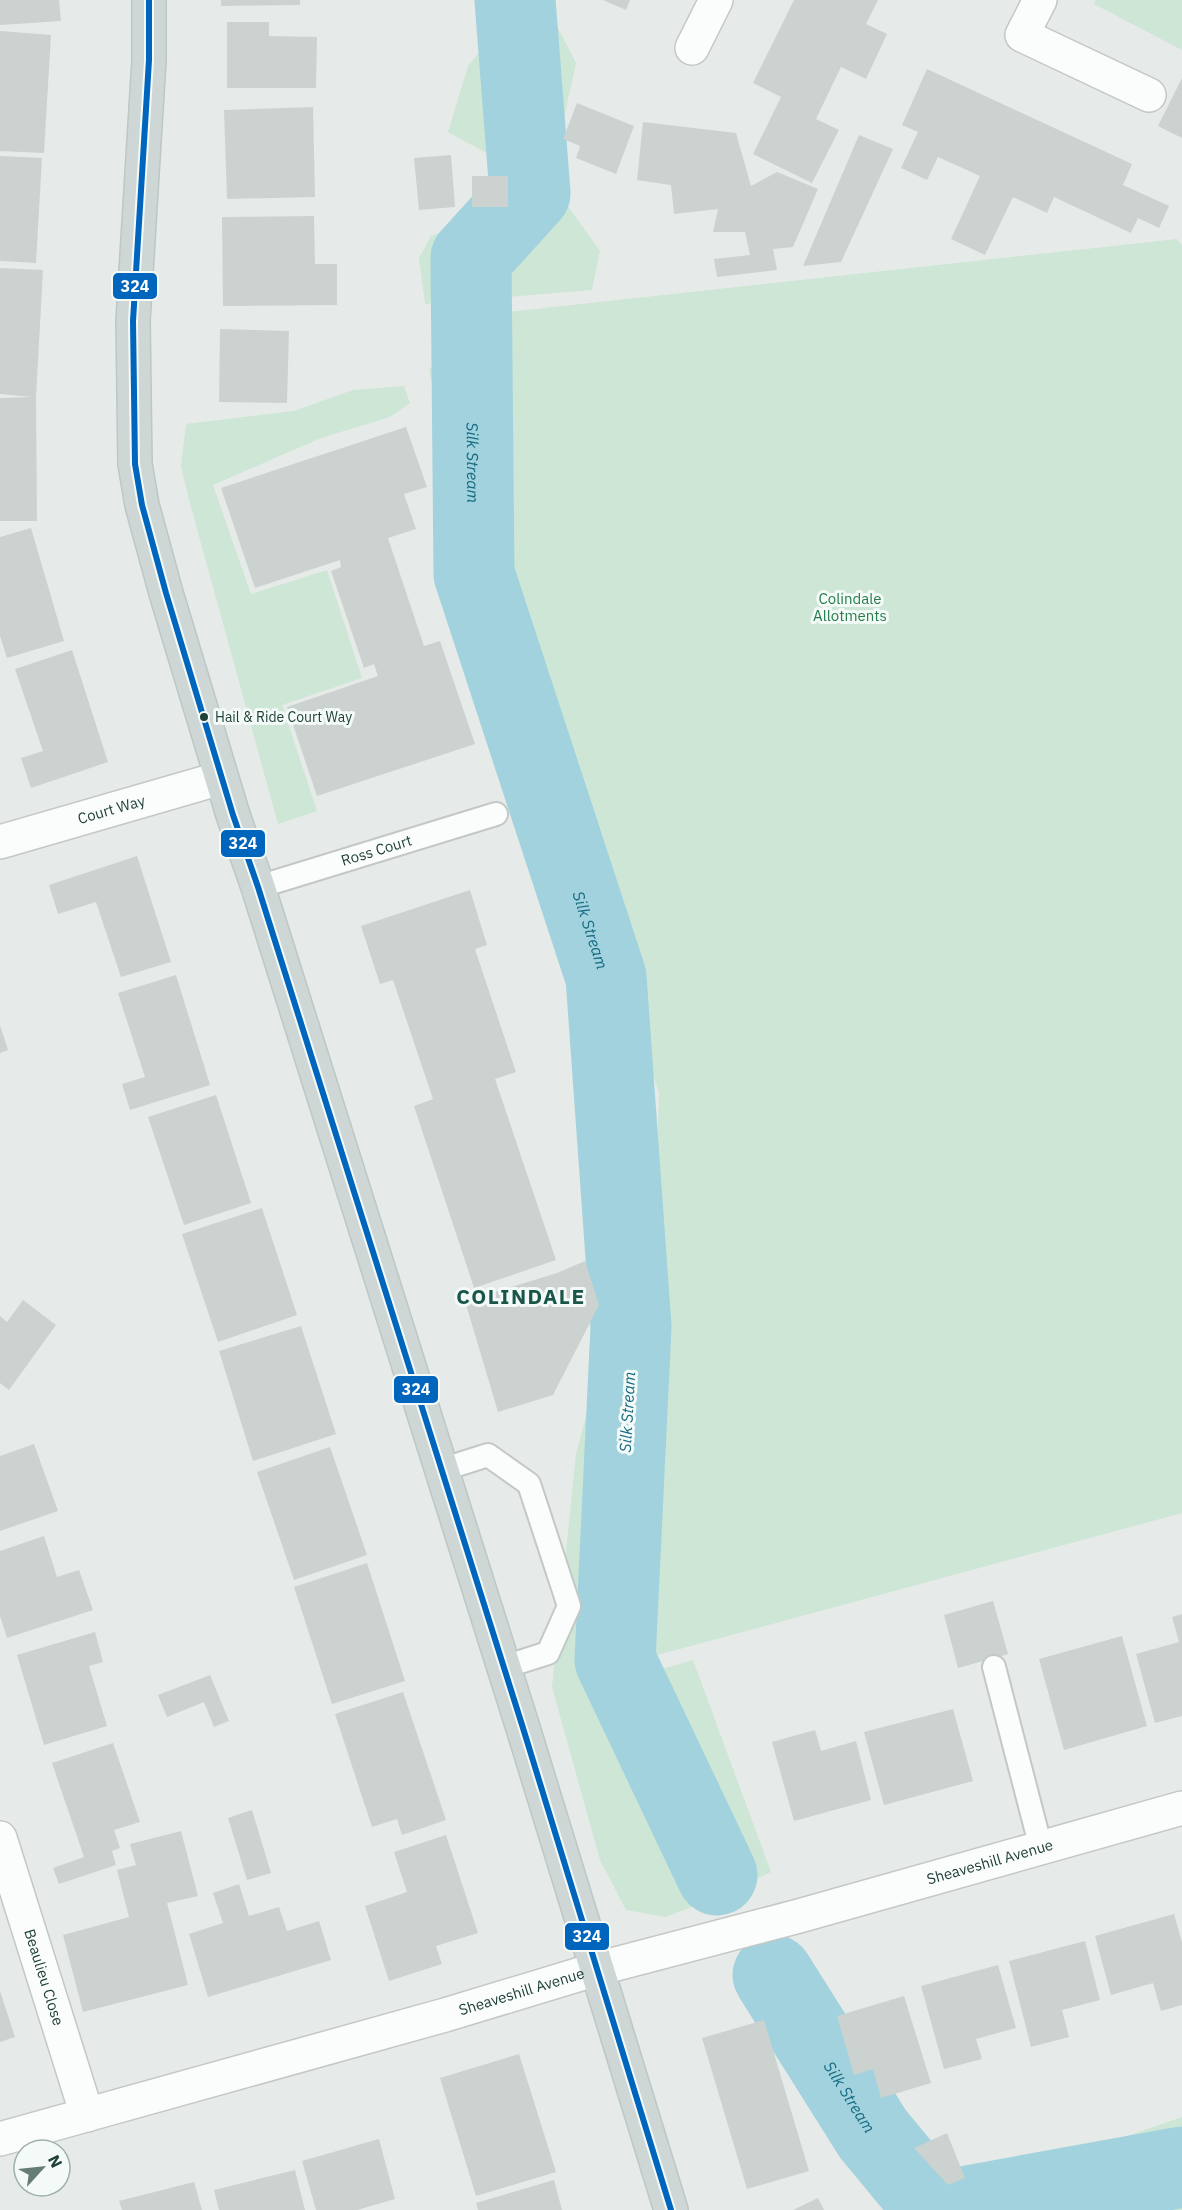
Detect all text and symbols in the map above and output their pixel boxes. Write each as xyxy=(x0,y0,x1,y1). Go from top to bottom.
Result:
line badge: 324 xyxy=(112,272,158,300)
text: 324 xyxy=(121,276,150,296)
water label: Silk Stream xyxy=(463,422,483,503)
park label: Colindale Allotments xyxy=(813,589,887,625)
place label: Hail & Ride Court Way xyxy=(215,708,352,726)
marker: Hail & Ride Court Way xyxy=(198,711,210,723)
street label: Court Way xyxy=(75,790,148,828)
line badge: 324 xyxy=(220,829,266,858)
street label: Ross Court xyxy=(339,830,414,870)
text: 324 xyxy=(229,833,258,853)
water label: Silk Stream xyxy=(568,888,613,972)
district label: COLINDALE xyxy=(456,1282,586,1310)
water label: Silk Stream xyxy=(615,1371,639,1453)
line badge: 324 xyxy=(393,1375,439,1404)
text: 324 xyxy=(402,1379,431,1399)
street label: Sheaveshill Avenue xyxy=(925,1835,1055,1889)
line badge: 324 xyxy=(564,1922,610,1951)
text: 324 xyxy=(573,1926,602,1946)
street label: Beaulieu Close xyxy=(20,1927,68,2028)
street label: Sheaveshill Avenue xyxy=(456,1963,587,2019)
water label: Silk Stream xyxy=(820,2057,880,2137)
north arrow xyxy=(12,2138,72,2198)
text: N xyxy=(44,2151,67,2171)

